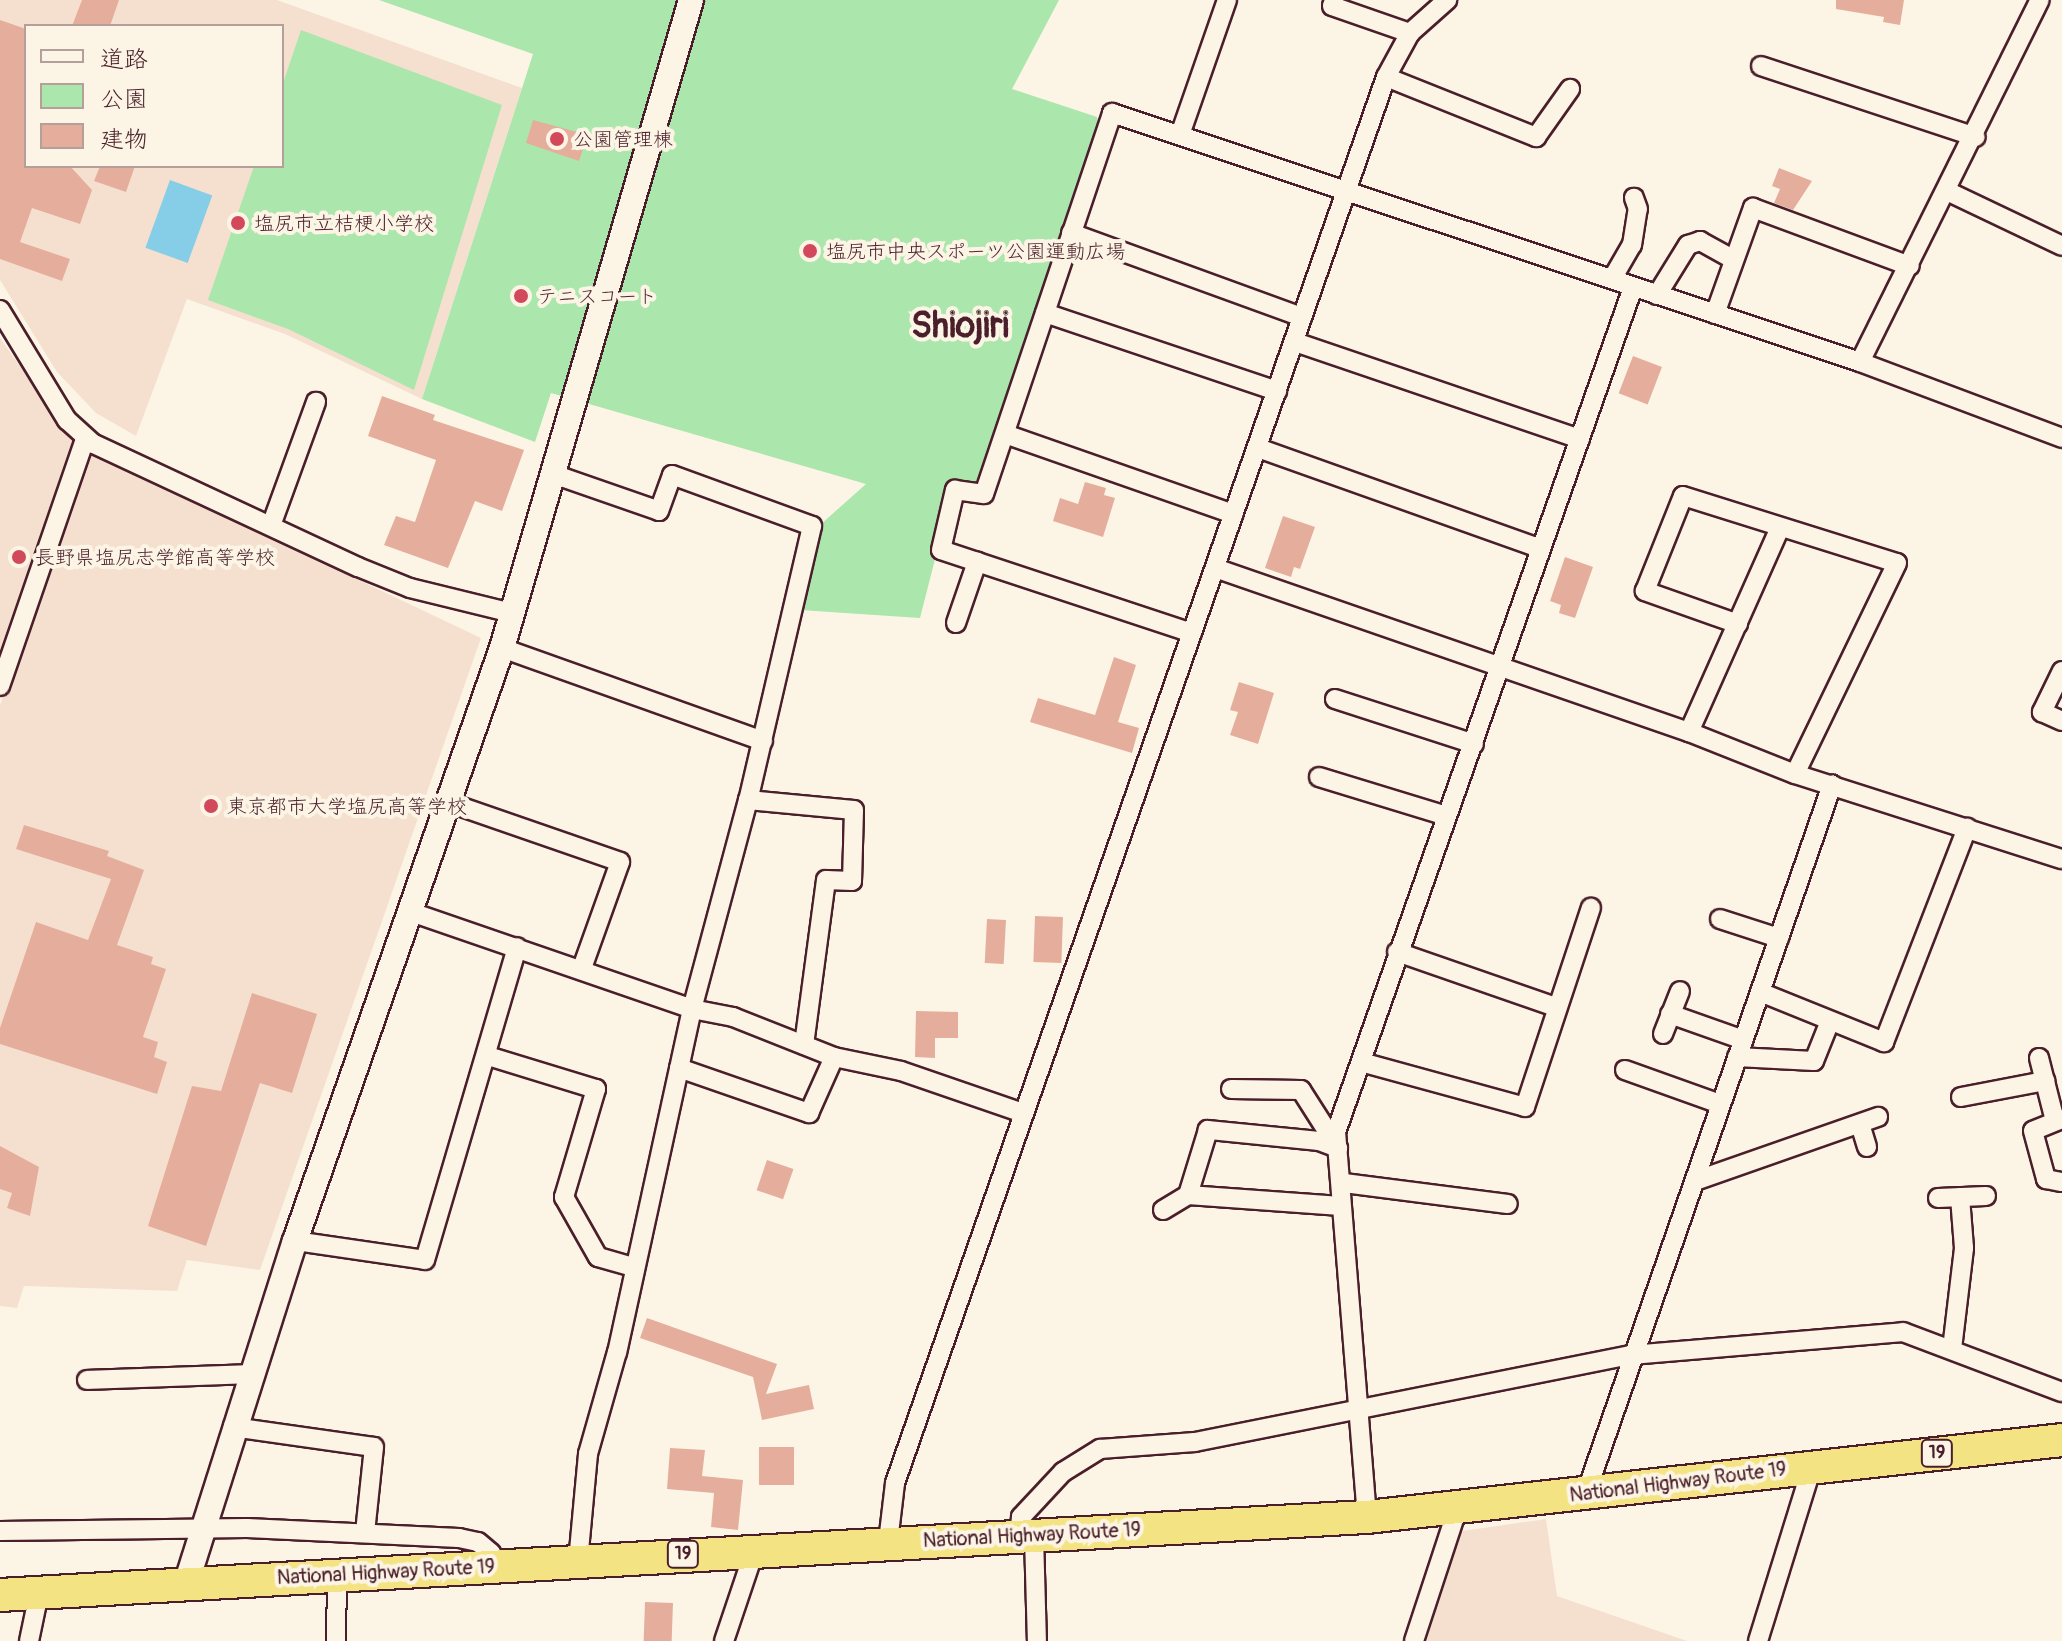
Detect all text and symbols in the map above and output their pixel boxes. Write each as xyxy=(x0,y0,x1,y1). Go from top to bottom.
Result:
legend xyxy=(24,24,284,168)
text: 道路 xyxy=(100,45,148,74)
text: 公園 xyxy=(100,85,148,114)
text: 建物 xyxy=(100,125,148,154)
place label: 公園管理棟 xyxy=(573,127,673,151)
marker: 公園管理棟 xyxy=(548,130,566,148)
place label: 塩尻市立桔梗小学校 xyxy=(254,211,434,235)
marker: 塩尻市立桔梗小学校 xyxy=(229,214,247,232)
place label: 塩尻市中央スポーツ公園運動広場 xyxy=(826,239,1126,263)
marker: 塩尻市中央スポーツ公園運動広場 xyxy=(801,242,819,260)
place label: テニスコート xyxy=(537,284,657,308)
marker: テニスコート xyxy=(512,287,530,305)
district label: Shiojiri xyxy=(911,304,1009,348)
place label: 長野県塩尻志学館高等学校 xyxy=(35,545,275,569)
marker: 長野県塩尻志学館高等学校 xyxy=(10,548,28,566)
place label: 東京都市大学塩尻高等学校 xyxy=(227,794,467,818)
marker: 東京都市大学塩尻高等学校 xyxy=(202,797,220,815)
road number: 19 xyxy=(1919,1439,1955,1467)
street label: National Highway Route 19 xyxy=(1568,1457,1788,1507)
street label: National Highway Route 19 xyxy=(922,1517,1142,1553)
road number: 19 xyxy=(665,1540,701,1568)
street label: National Highway Route 19 xyxy=(276,1554,496,1590)

